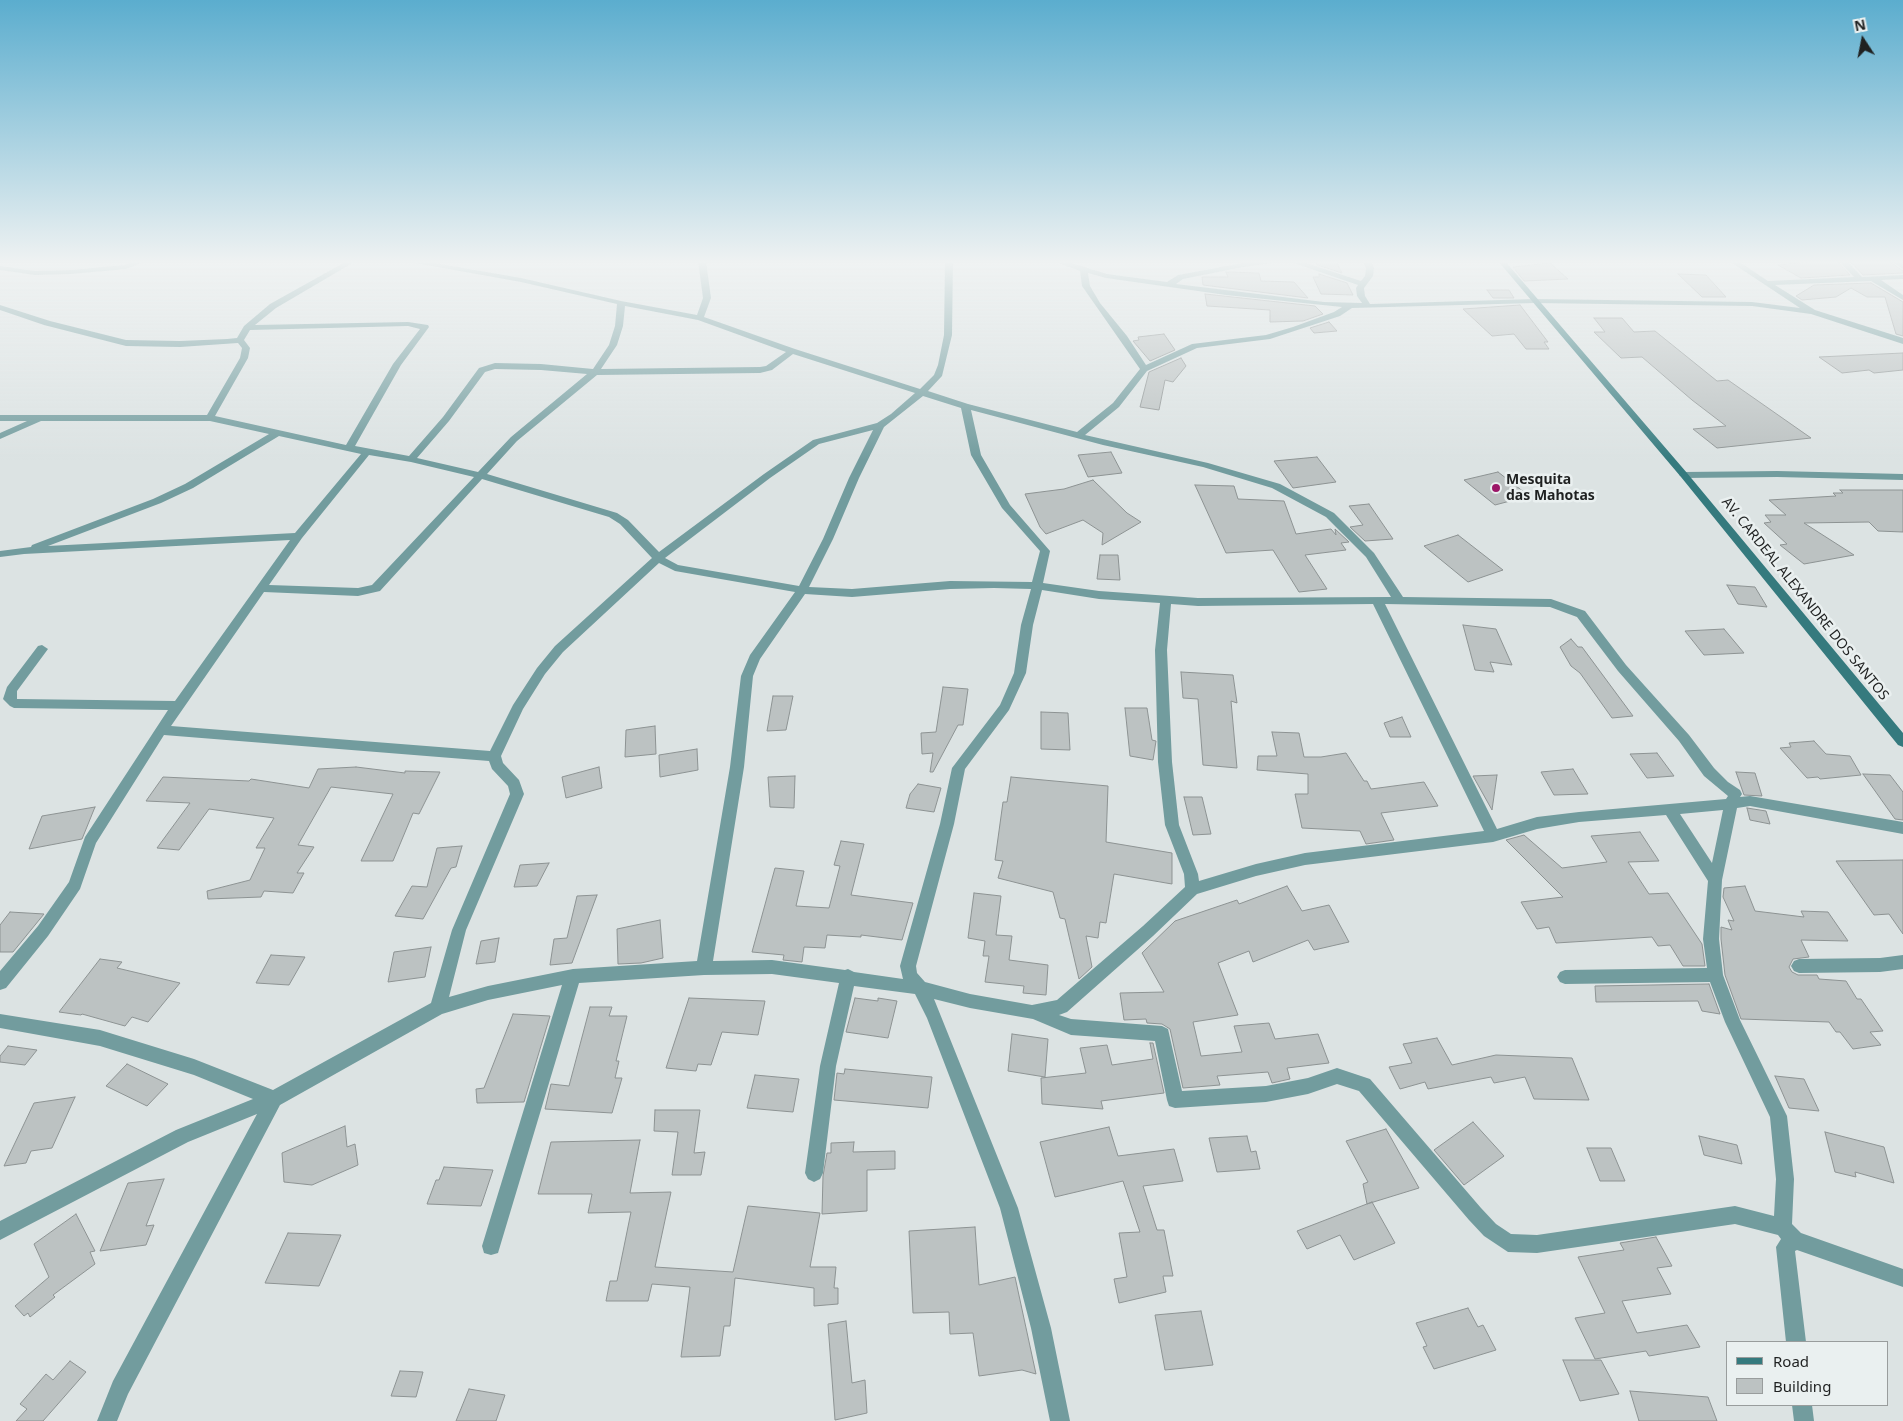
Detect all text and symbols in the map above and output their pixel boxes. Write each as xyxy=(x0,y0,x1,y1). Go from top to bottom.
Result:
text: N xyxy=(1853,14,1867,35)
north arrow xyxy=(1838,15,1888,65)
place label: Mesquita das Mahotas xyxy=(1506,472,1595,504)
marker: Mesquita das Mahotas xyxy=(1490,482,1502,494)
street label: AV. CARDEAL ALEXANDRE DOS SANTOS xyxy=(1718,494,1892,704)
legend xyxy=(1726,1341,1888,1406)
text: Road xyxy=(1773,1351,1809,1371)
text: Building xyxy=(1773,1376,1831,1396)

